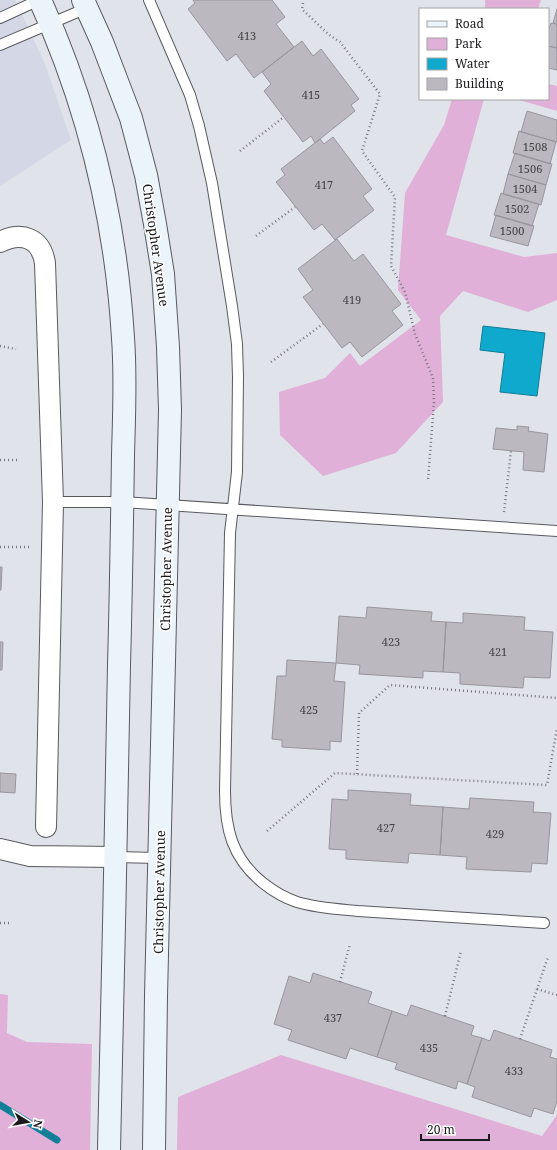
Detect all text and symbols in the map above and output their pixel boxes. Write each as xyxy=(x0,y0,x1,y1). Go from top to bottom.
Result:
legend xyxy=(419,8,549,100)
text: Road xyxy=(455,15,485,32)
house number: 413 xyxy=(238,28,256,43)
text: Park xyxy=(455,35,483,52)
text: Water xyxy=(455,55,490,72)
text: Building xyxy=(455,75,504,92)
house number: 415 xyxy=(302,87,320,102)
house number: 1508 xyxy=(523,139,547,154)
house number: 1506 xyxy=(518,161,542,176)
house number: 417 xyxy=(315,177,333,192)
house number: 1504 xyxy=(513,181,537,196)
street label: Christopher Avenue xyxy=(138,183,174,308)
house number: 1502 xyxy=(505,201,529,216)
house number: 1500 xyxy=(500,223,524,238)
house number: 419 xyxy=(343,292,361,307)
street label: Christopher Avenue xyxy=(156,507,176,631)
house number: 423 xyxy=(382,634,400,649)
house number: 421 xyxy=(489,644,507,659)
house number: 425 xyxy=(300,702,318,717)
house number: 427 xyxy=(377,820,395,835)
house number: 429 xyxy=(486,826,504,841)
street label: Christopher Avenue xyxy=(149,830,169,954)
house number: 437 xyxy=(324,1010,342,1025)
house number: 435 xyxy=(420,1040,438,1055)
house number: 433 xyxy=(505,1063,523,1078)
north arrow xyxy=(8,1102,48,1142)
scale bar xyxy=(421,1116,489,1142)
text: N xyxy=(30,1118,46,1130)
text: 20 m xyxy=(427,1121,455,1138)

